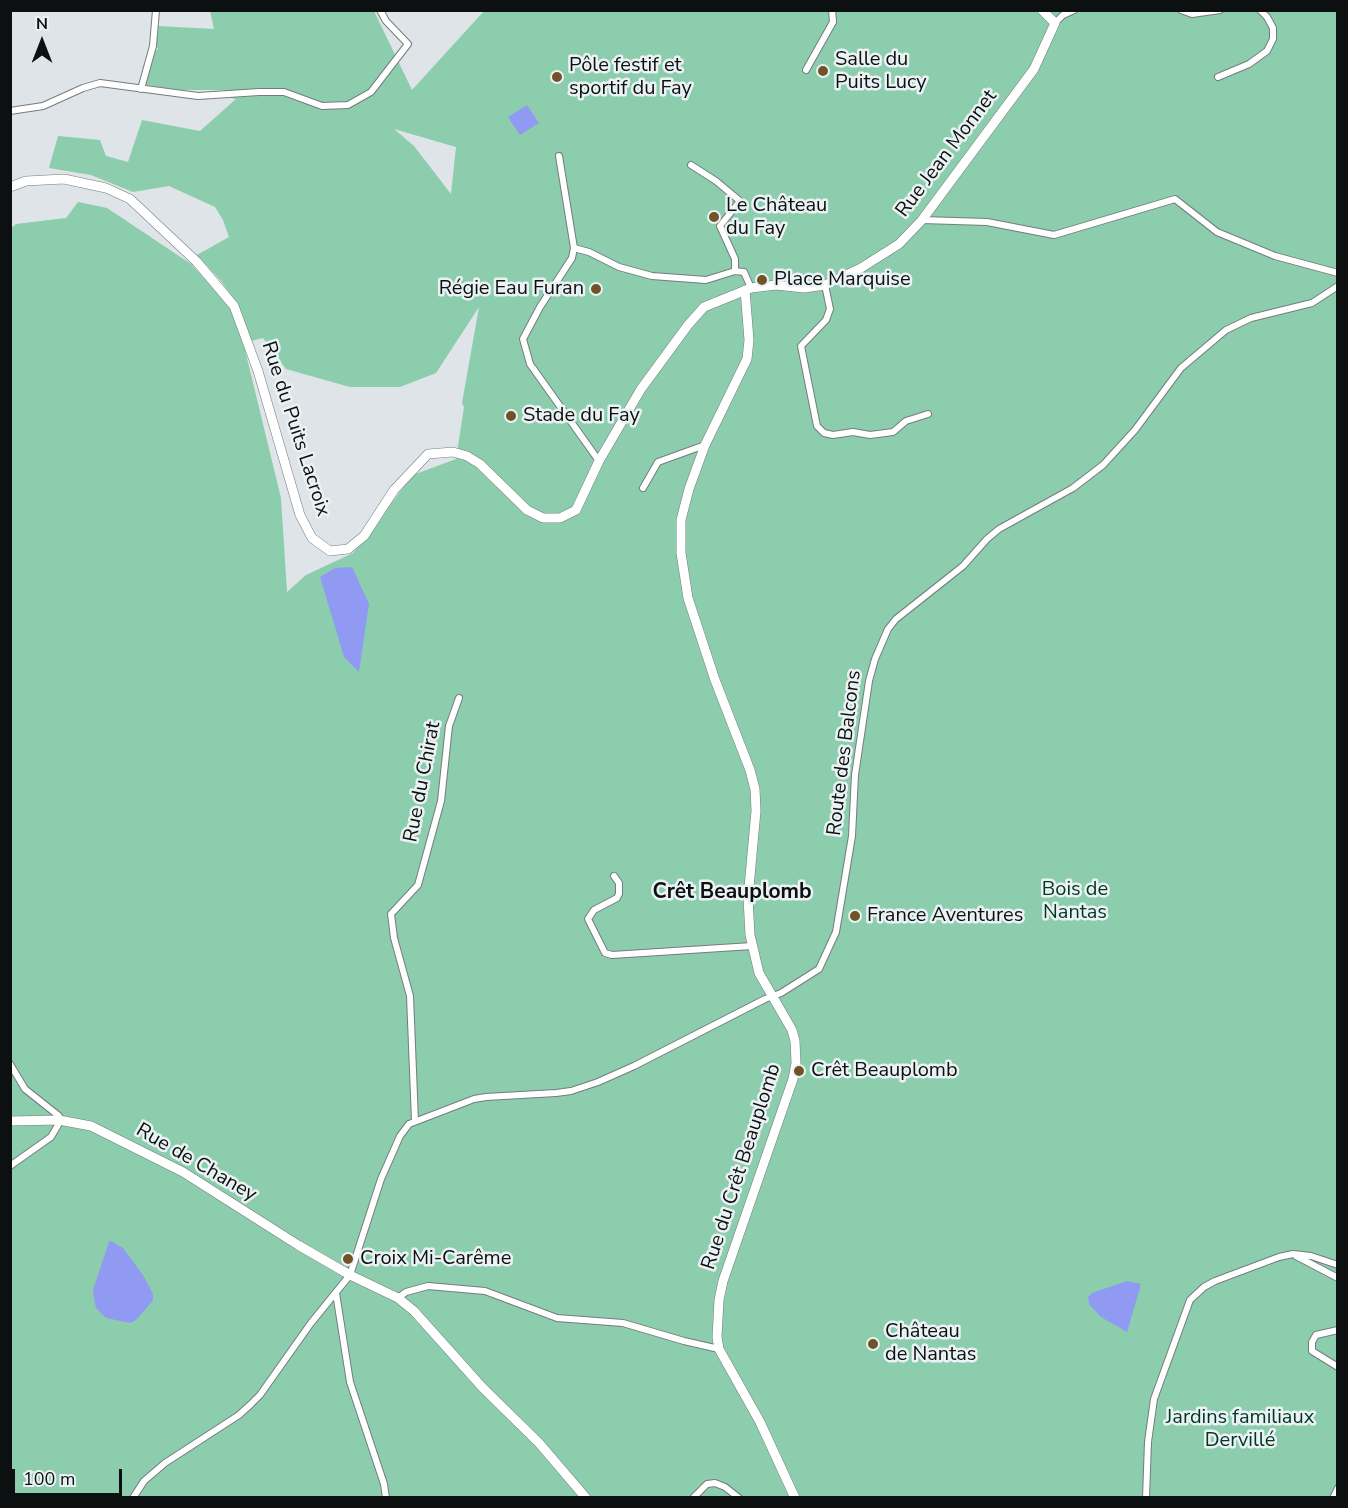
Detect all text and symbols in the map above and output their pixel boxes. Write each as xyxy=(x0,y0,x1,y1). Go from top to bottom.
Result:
north arrow xyxy=(12,12,72,72)
text: N xyxy=(36,13,48,35)
place label: Salle du Puits Lucy xyxy=(835,48,927,95)
place label: Pôle festif et sportif du Fay xyxy=(569,54,692,101)
marker: Salle du Puits Lucy xyxy=(816,64,830,78)
marker: Pôle festif et sportif du Fay xyxy=(550,70,564,84)
street label: Rue Jean Monnet xyxy=(891,86,1003,222)
place label: Le Château du Fay xyxy=(726,194,827,241)
marker: Le Château du Fay xyxy=(707,210,721,224)
place label: Place Marquise xyxy=(774,268,911,292)
marker: Place Marquise xyxy=(755,273,769,287)
place label: Régie Eau Furan xyxy=(439,277,584,301)
marker: Régie Eau Furan xyxy=(589,282,603,296)
street label: Rue du Puits Lacroix xyxy=(255,338,335,520)
place label: Stade du Fay xyxy=(523,404,640,428)
marker: Stade du Fay xyxy=(504,409,518,423)
street label: Route des Balcons xyxy=(823,669,867,837)
street label: Rue du Chirat xyxy=(400,720,446,844)
park label: Bois de Nantas xyxy=(1042,878,1108,925)
district label: Crêt Beauplomb xyxy=(652,880,812,906)
place label: France Aventures xyxy=(867,904,1023,928)
marker: France Aventures xyxy=(848,909,862,923)
place label: Crêt Beauplomb xyxy=(811,1059,958,1083)
street label: Rue du Crêt Beauplomb xyxy=(697,1061,787,1273)
marker: Crêt Beauplomb xyxy=(792,1064,806,1078)
street label: Rue de Chaney xyxy=(131,1119,261,1207)
place label: Croix Mi-Carême xyxy=(360,1247,511,1271)
marker: Croix Mi-Carême xyxy=(341,1252,355,1266)
place label: Château de Nantas xyxy=(885,1320,976,1367)
marker: Château de Nantas xyxy=(866,1337,880,1351)
park label: Jardins familiaux Dervillé xyxy=(1166,1406,1314,1453)
scale bar xyxy=(15,1457,124,1495)
text: 100 m xyxy=(23,1467,75,1491)

